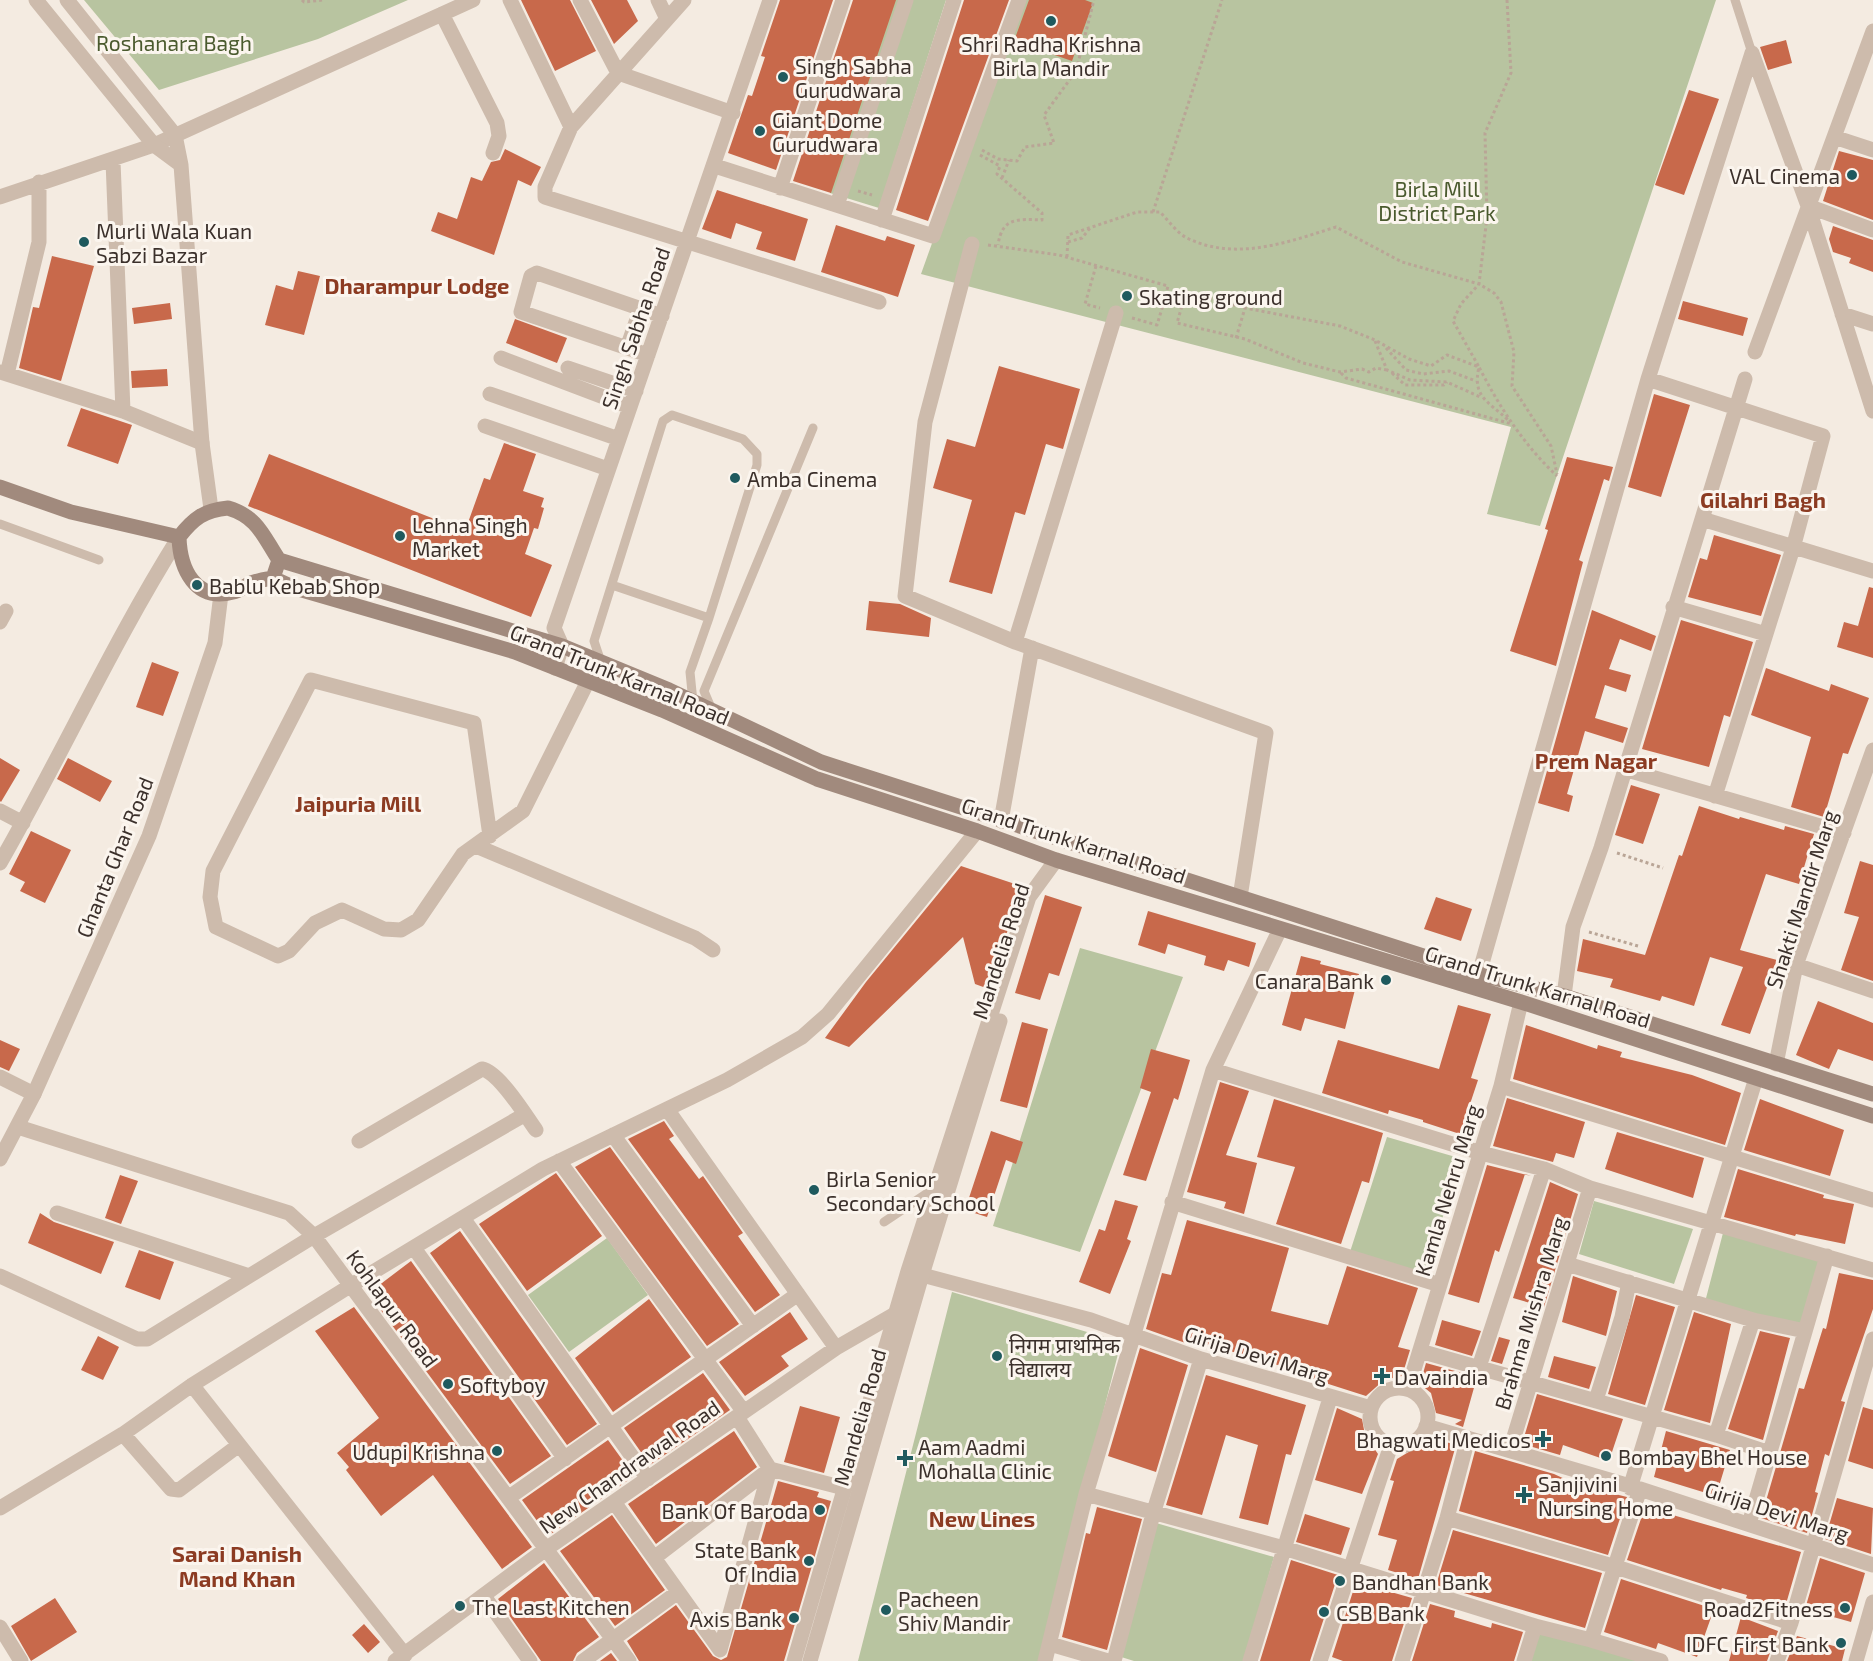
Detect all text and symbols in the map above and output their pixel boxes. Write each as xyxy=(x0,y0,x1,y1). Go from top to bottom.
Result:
marker: Shri Radha Krishna Birla Mandir xyxy=(1044,14,1058,28)
park label: Roshanara Bagh xyxy=(96,30,252,55)
place label: Shri Radha Krishna Birla Mandir xyxy=(961,31,1141,80)
place label: Singh Sabha Gurudwara xyxy=(795,53,912,102)
marker: Singh Sabha Gurudwara xyxy=(776,70,790,84)
place label: Giant Dome Gurudwara xyxy=(772,107,882,156)
marker: Giant Dome Gurudwara xyxy=(753,124,767,138)
place label: VAL Cinema xyxy=(1729,163,1840,188)
marker: VAL Cinema xyxy=(1845,168,1859,182)
park label: Birla Mill District Park xyxy=(1378,176,1496,225)
place label: Murli Wala Kuan Sabzi Bazar xyxy=(96,218,252,267)
marker: Murli Wala Kuan Sabzi Bazar xyxy=(77,235,91,249)
street label: Singh Sabha Road xyxy=(596,244,674,412)
district label: Dharampur Lodge xyxy=(325,272,509,298)
place label: Skating ground xyxy=(1139,284,1283,309)
marker: Skating ground xyxy=(1120,289,1134,303)
place label: Amba Cinema xyxy=(747,466,877,491)
marker: Amba Cinema xyxy=(728,471,742,485)
district label: Gilahri Bagh xyxy=(1700,486,1826,512)
place label: Lehna Singh Market xyxy=(412,512,528,561)
marker: Lehna Singh Market xyxy=(393,529,407,543)
place label: Bablu Kebab Shop xyxy=(209,573,380,598)
marker: Bablu Kebab Shop xyxy=(190,578,204,592)
street label: Grand Trunk Karnal Road xyxy=(507,618,733,730)
district label: Prem Nagar xyxy=(1535,747,1658,773)
street label: Ghanta Ghar Road xyxy=(70,773,158,941)
district label: Jaipuria Mill xyxy=(295,790,422,816)
street label: Grand Trunk Karnal Road xyxy=(959,792,1189,888)
street label: Shakti Mandir Marg xyxy=(1760,806,1842,991)
street label: Mandelia Road xyxy=(966,880,1034,1022)
street label: Grand Trunk Karnal Road xyxy=(1422,940,1654,1032)
place label: Canara Bank xyxy=(1255,968,1374,993)
marker: Canara Bank xyxy=(1379,973,1393,987)
street label: Kamla Nehru Marg xyxy=(1409,1101,1485,1279)
place label: Birla Senior Secondary School xyxy=(826,1166,996,1215)
marker: Birla Senior Secondary School xyxy=(807,1183,821,1197)
street label: Brahma Mishra Marg xyxy=(1489,1213,1571,1413)
street label: Kohlapur Road xyxy=(342,1244,444,1372)
street label: Girija Devi Marg xyxy=(1181,1320,1332,1389)
place label: निगम प्राथमिक विद्यालय xyxy=(1009,1332,1121,1381)
street label: Mandelia Road xyxy=(827,1346,891,1488)
marker: निगम प्राथमिक विद्यालय xyxy=(990,1349,1004,1363)
place label: Davaindia xyxy=(1394,1364,1488,1389)
marker: Davaindia xyxy=(1375,1369,1389,1383)
place label: Softyboy xyxy=(460,1372,546,1397)
marker: Softyboy xyxy=(441,1377,455,1391)
street label: New Chandrawal Road xyxy=(534,1394,724,1538)
place label: Bhagwati Medicos xyxy=(1356,1427,1531,1452)
marker: Bhagwati Medicos xyxy=(1536,1432,1550,1446)
place label: Aam Aadmi Mohalla Clinic xyxy=(918,1434,1052,1483)
place label: Udupi Krishna xyxy=(352,1439,485,1464)
marker: Udupi Krishna xyxy=(490,1444,504,1458)
place label: Bombay Bhel House xyxy=(1618,1444,1807,1469)
marker: Aam Aadmi Mohalla Clinic xyxy=(896,1449,914,1467)
marker: Bombay Bhel House xyxy=(1599,1449,1613,1463)
place label: Sanjivini Nursing Home xyxy=(1538,1471,1673,1520)
street label: Girija Devi Marg xyxy=(1702,1476,1852,1547)
marker: Sanjivini Nursing Home xyxy=(1515,1486,1533,1504)
place label: Bank Of Baroda xyxy=(662,1498,808,1523)
marker: Bank Of Baroda xyxy=(813,1503,827,1517)
district label: New Lines xyxy=(929,1505,1035,1531)
place label: State Bank Of India xyxy=(694,1537,797,1586)
district label: Sarai Danish Mand Khan xyxy=(172,1540,302,1591)
marker: State Bank Of India xyxy=(802,1554,816,1568)
place label: Bandhan Bank xyxy=(1352,1569,1489,1594)
marker: Bandhan Bank xyxy=(1333,1574,1347,1588)
place label: Pacheen Shiv Mandir xyxy=(898,1586,1011,1635)
place label: The Last Kitchen xyxy=(472,1594,630,1619)
place label: Road2Fitness xyxy=(1703,1596,1833,1621)
marker: The Last Kitchen xyxy=(453,1599,467,1613)
place label: CSB Bank xyxy=(1336,1600,1425,1625)
marker: Road2Fitness xyxy=(1838,1601,1852,1615)
marker: Pacheen Shiv Mandir xyxy=(879,1603,893,1617)
marker: CSB Bank xyxy=(1317,1605,1331,1619)
place label: Axis Bank xyxy=(690,1606,782,1631)
marker: Axis Bank xyxy=(787,1611,801,1625)
place label: IDFC First Bank xyxy=(1686,1631,1829,1656)
marker: IDFC First Bank xyxy=(1834,1636,1848,1650)

